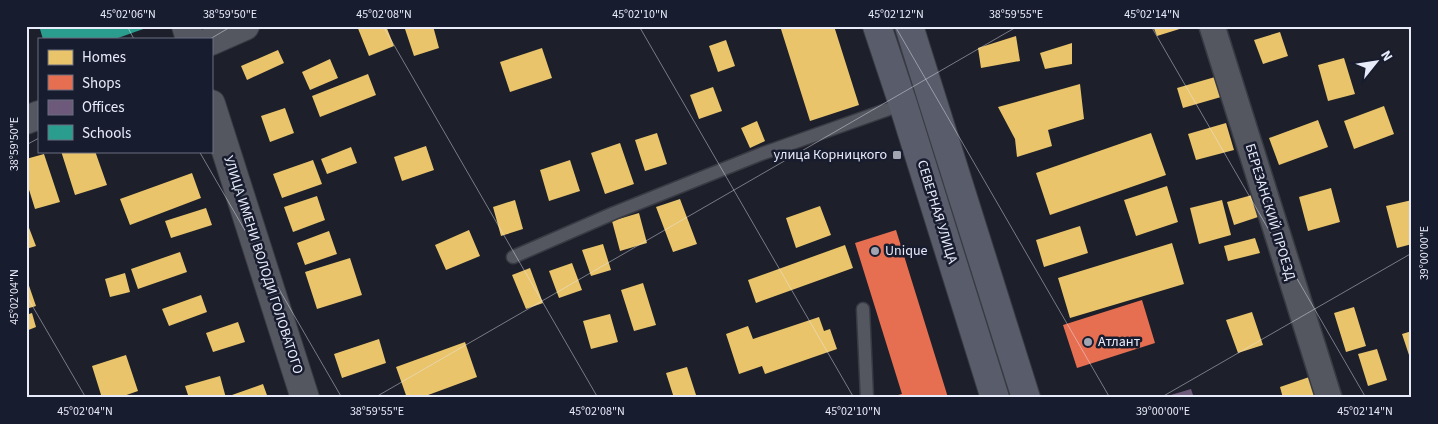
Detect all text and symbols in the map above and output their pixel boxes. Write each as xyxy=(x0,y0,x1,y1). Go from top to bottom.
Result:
text: 45°02'06"N xyxy=(100,6,156,23)
text: 38°59'50"E xyxy=(203,6,257,23)
text: 45°02'08"N xyxy=(356,6,412,23)
text: 45°02'10"N xyxy=(612,6,668,23)
text: 45°02'12"N xyxy=(868,6,924,23)
text: 38°59'55"E xyxy=(989,6,1043,23)
text: 45°02'14"N xyxy=(1124,6,1180,23)
legend xyxy=(38,38,212,152)
north arrow xyxy=(1350,38,1400,88)
text: Homes xyxy=(82,47,126,68)
text: N xyxy=(1375,47,1397,65)
text: Shops xyxy=(82,73,121,94)
text: Offices xyxy=(82,97,125,118)
text: 38°59'50"E xyxy=(6,117,23,171)
text: Schools xyxy=(82,123,131,144)
street label: БЕРЕЗАНСКИЙ ПРОЕЗД xyxy=(1240,141,1300,283)
place label: улица Корницкого xyxy=(774,145,887,165)
marker: улица Корницкого xyxy=(891,149,903,161)
street label: УЛИЦА ИМЕНИ ВОЛОДИ ГОЛОВАТОГО xyxy=(218,153,308,377)
street label: СЕВЕРНАЯ УЛИЦА xyxy=(912,158,962,267)
text: 39°00'00"E xyxy=(1416,226,1433,280)
place label: Unique xyxy=(885,241,928,261)
marker: Unique xyxy=(869,245,881,257)
text: 45°02'04"N xyxy=(6,269,23,325)
place label: Атлант xyxy=(1098,332,1141,352)
marker: Атлант xyxy=(1082,336,1094,348)
text: 45°02'04"N xyxy=(57,403,113,420)
text: 38°59'55"E xyxy=(350,403,404,420)
text: 45°02'08"N xyxy=(569,403,625,420)
text: 45°02'10"N xyxy=(825,403,881,420)
text: 39°00'00"E xyxy=(1136,403,1190,420)
text: 45°02'14"N xyxy=(1337,403,1393,420)

